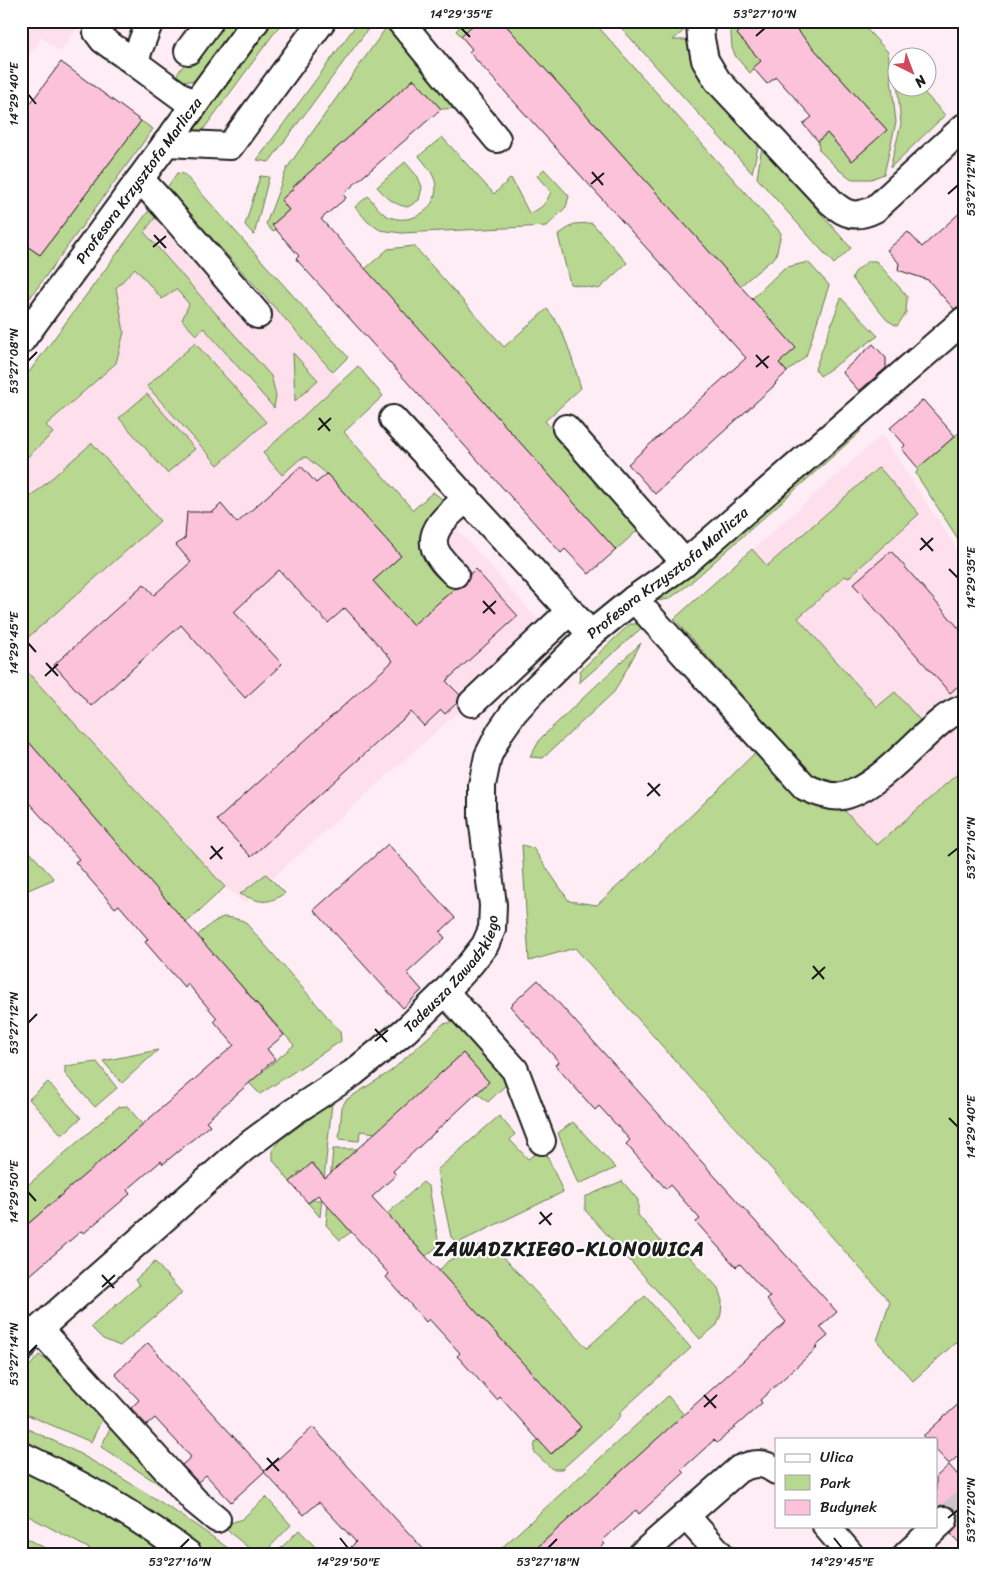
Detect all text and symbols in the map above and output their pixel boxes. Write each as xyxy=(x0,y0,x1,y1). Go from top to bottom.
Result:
text: 14°29'35"E xyxy=(430,3,493,25)
text: 53°27'10"N xyxy=(733,3,797,25)
north arrow xyxy=(888,48,938,98)
text: 14°29'40"E xyxy=(3,61,25,126)
text: N xyxy=(908,68,933,94)
street label: Profesora Krzysztofa Marlicza xyxy=(69,91,209,269)
text: 53°27'12"N xyxy=(960,153,982,216)
text: 53°27'08"N xyxy=(3,328,25,394)
street label: Profesora Krzysztofa Marlicza xyxy=(581,500,755,646)
text: 14°29'35"E xyxy=(960,546,982,609)
text: 14°29'45"E xyxy=(3,610,25,675)
text: 53°27'16"N xyxy=(960,816,982,879)
street label: Tadeusza Zawadzkiego xyxy=(397,914,506,1039)
text: 53°27'12"N xyxy=(3,991,25,1054)
text: 14°29'40"E xyxy=(960,1094,982,1159)
text: 14°29'50"E xyxy=(3,1159,25,1224)
district label: ZAWADZKIEGO-KLONOWICA xyxy=(432,1232,705,1267)
text: 53°27'14"N xyxy=(3,1322,25,1386)
legend xyxy=(775,1438,938,1528)
text: Ulica xyxy=(820,1444,854,1470)
text: Park xyxy=(820,1470,851,1496)
text: 53°27'20"N xyxy=(960,1477,982,1543)
text: Budynek xyxy=(820,1494,878,1520)
text: 53°27'16"N xyxy=(149,1551,212,1573)
text: 14°29'50"E xyxy=(316,1551,381,1573)
text: 53°27'18"N xyxy=(517,1551,580,1573)
text: 14°29'45"E xyxy=(810,1551,875,1573)

